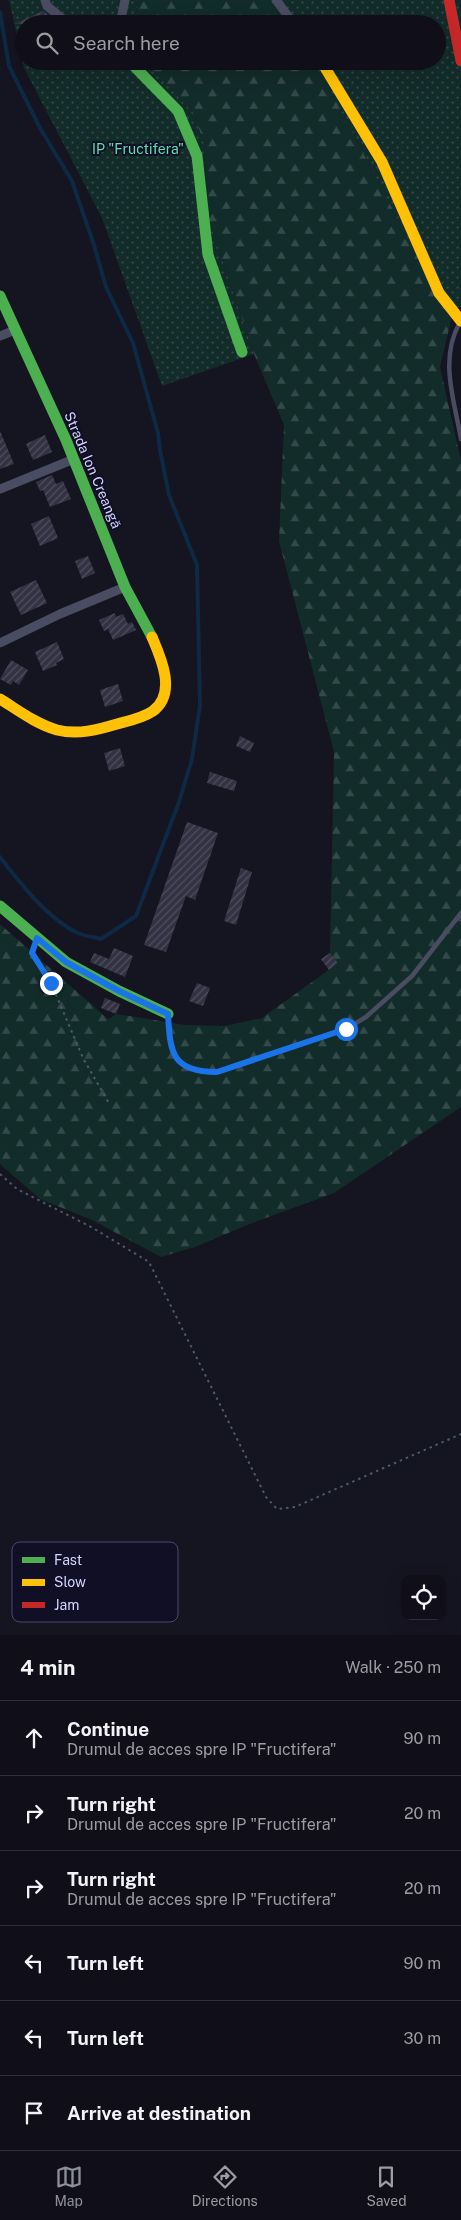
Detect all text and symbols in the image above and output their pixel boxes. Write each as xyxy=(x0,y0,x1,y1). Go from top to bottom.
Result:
search box xyxy=(15,15,446,70)
icon: search xyxy=(33,29,61,57)
text: Search here xyxy=(73,32,180,54)
park label: IP "Fructifera" xyxy=(92,141,184,157)
street label: Strada Ion Creangă xyxy=(61,409,125,531)
route end xyxy=(40,972,63,995)
route start xyxy=(335,1018,358,1041)
legend xyxy=(12,1542,178,1622)
text: Fast xyxy=(54,1552,82,1568)
text: Slow xyxy=(54,1574,86,1590)
map controls xyxy=(401,1575,446,1620)
button: locate xyxy=(401,1575,446,1620)
text: Jam xyxy=(54,1597,79,1613)
text: 4 min xyxy=(20,1655,75,1680)
text: Walk · 250 m xyxy=(345,1658,441,1677)
text: Continue xyxy=(67,1718,149,1740)
icon: ahead xyxy=(20,1724,48,1752)
text: 90 m xyxy=(404,1729,441,1748)
text: Drumul de acces spre IP "Fructifera" xyxy=(67,1740,337,1759)
text: Turn right xyxy=(67,1793,156,1815)
icon: right xyxy=(20,1799,48,1827)
text: 20 m xyxy=(404,1804,441,1823)
text: Drumul de acces spre IP "Fructifera" xyxy=(67,1815,337,1834)
text: Turn right xyxy=(67,1868,156,1890)
icon: right xyxy=(20,1874,48,1902)
text: 20 m xyxy=(404,1879,441,1898)
text: Drumul de acces spre IP "Fructifera" xyxy=(67,1890,337,1909)
icon: left xyxy=(20,1949,48,1977)
text: Turn left xyxy=(67,1952,144,1974)
text: 90 m xyxy=(404,1954,441,1973)
icon: left xyxy=(20,2024,48,2052)
text: Turn left xyxy=(67,2027,144,2049)
text: 30 m xyxy=(404,2029,441,2048)
icon: arrive xyxy=(20,2099,48,2127)
text: Arrive at destination xyxy=(67,2102,251,2124)
tab: Map xyxy=(54,2163,83,2209)
tab: Directions xyxy=(192,2163,258,2209)
tab: Saved xyxy=(366,2163,407,2209)

